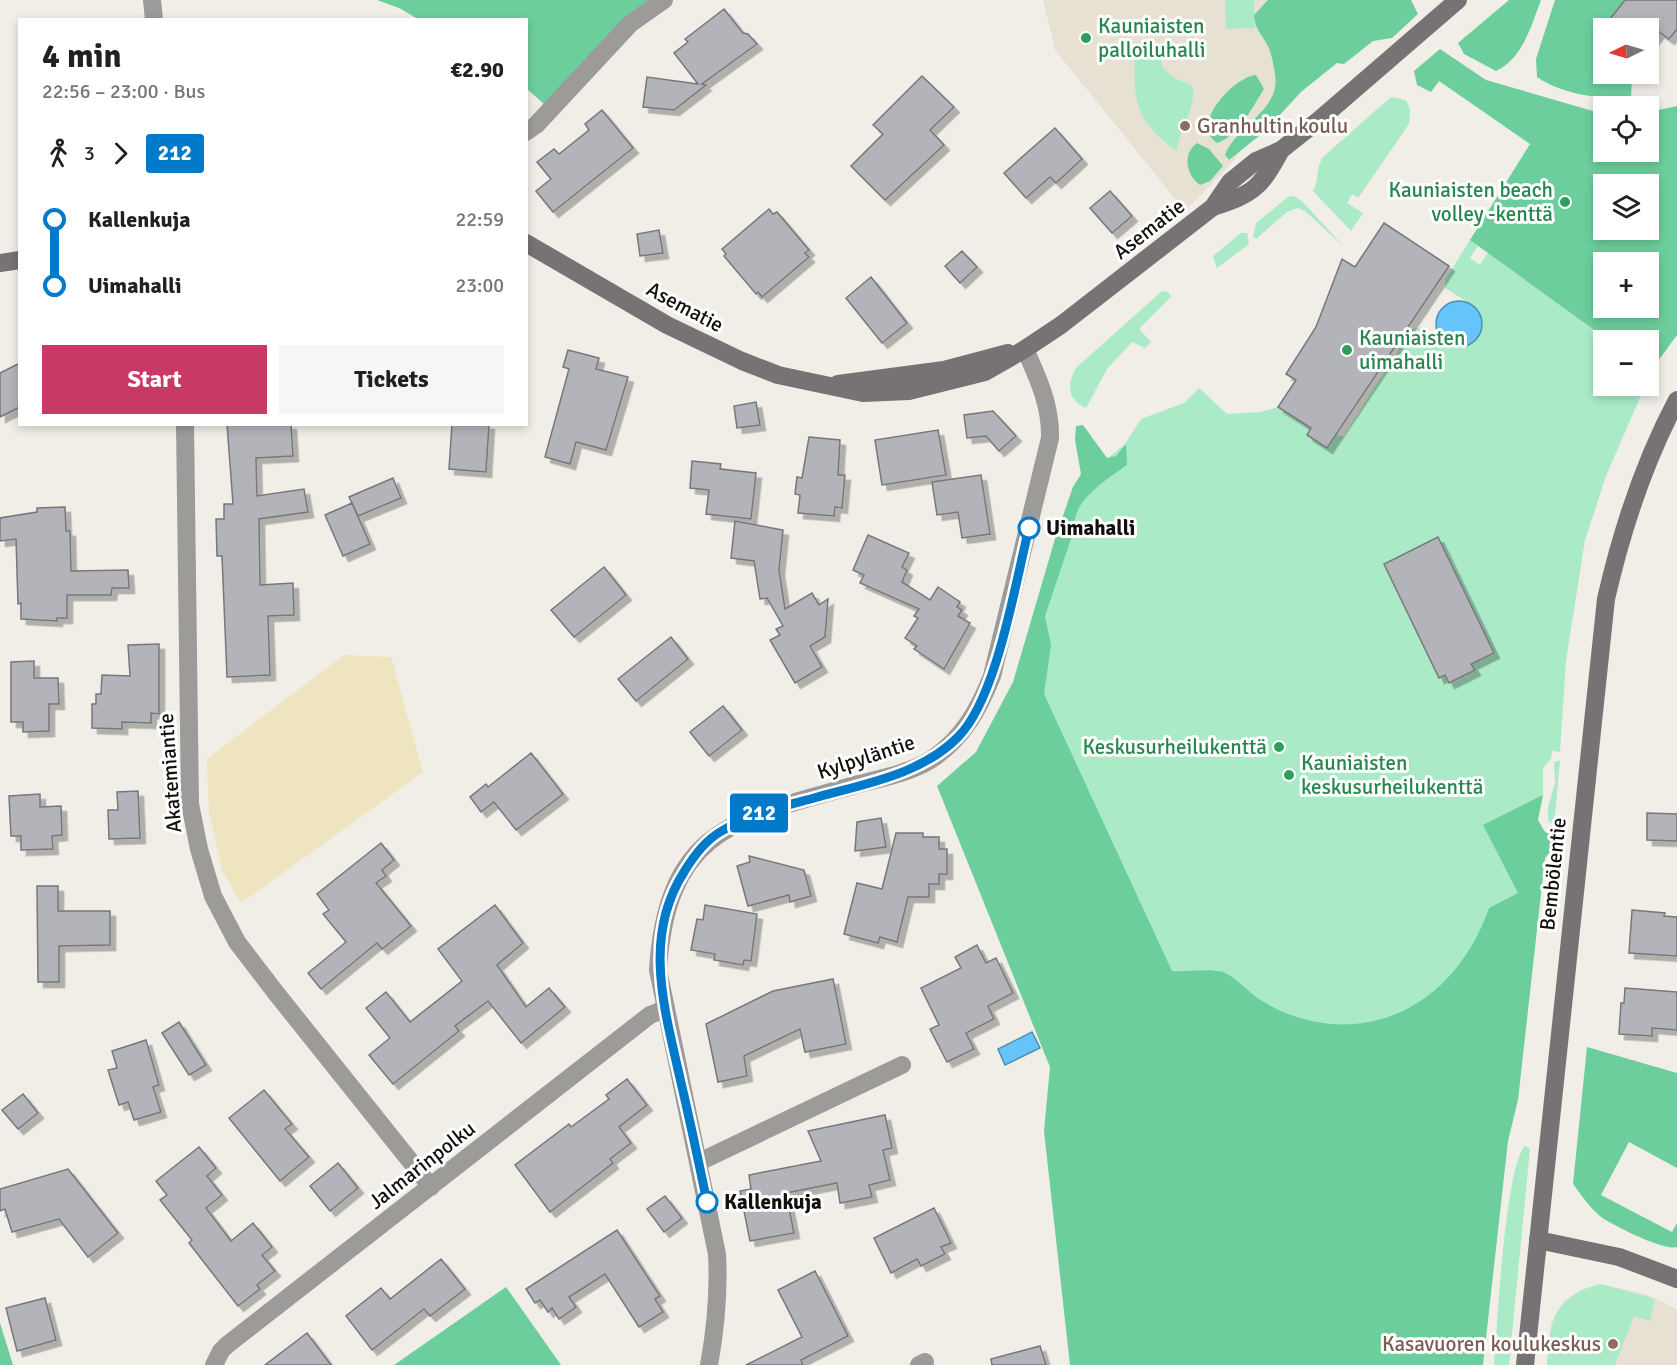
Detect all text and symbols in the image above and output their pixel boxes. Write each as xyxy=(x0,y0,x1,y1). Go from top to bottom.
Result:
place label: Kauniaisten palloiluhalli xyxy=(1098,13,1205,63)
north arrow xyxy=(1593,18,1659,84)
map controls xyxy=(1593,18,1659,396)
marker: Kauniaisten palloiluhalli xyxy=(1079,31,1093,45)
text: 4 min xyxy=(42,36,122,77)
text: €2.90 xyxy=(450,56,504,83)
text: 22:56 – 23:00 · Bus xyxy=(42,79,205,104)
button: locate xyxy=(1593,96,1659,162)
place label: Granhultin koulu xyxy=(1197,113,1348,139)
marker: Granhultin koulu xyxy=(1178,119,1192,133)
icon: walk xyxy=(42,137,75,170)
icon: forward xyxy=(104,137,137,170)
text: 212 xyxy=(158,140,192,166)
text: 3 xyxy=(84,141,95,166)
button: layers xyxy=(1593,174,1659,240)
place label: Kauniaisten beach volley -kenttä xyxy=(1388,177,1553,227)
street label: Asematie xyxy=(1108,193,1190,265)
marker: Kauniaisten beach volley -kenttä xyxy=(1558,195,1572,209)
text: Kallenkuja xyxy=(88,206,190,233)
text: 22:59 xyxy=(455,207,504,232)
button: + xyxy=(1593,252,1659,318)
text: Uimahalli xyxy=(88,272,182,299)
text: 23:00 xyxy=(455,273,504,298)
street label: Asematie xyxy=(642,276,728,338)
place label: Kauniaisten uimahalli xyxy=(1359,325,1466,375)
button: − xyxy=(1593,330,1659,396)
marker: Kauniaisten uimahalli xyxy=(1340,343,1354,357)
button: Start xyxy=(42,345,267,414)
button: Tickets xyxy=(279,345,504,414)
place label: Uimahalli xyxy=(1046,515,1135,541)
marker: Uimahalli xyxy=(1018,517,1040,539)
street label: Akatemiantie xyxy=(153,712,187,834)
street label: Kylpyläntie xyxy=(814,729,918,785)
place label: Keskusurheilukenttä xyxy=(1083,734,1267,760)
marker: Keskusurheilukenttä xyxy=(1272,740,1286,754)
place label: Kauniaisten keskusurheilukenttä xyxy=(1301,750,1483,800)
marker: Kauniaisten keskusurheilukenttä xyxy=(1282,768,1296,782)
line badge: 212 xyxy=(724,794,794,832)
text: 212 xyxy=(742,800,776,826)
street label: Bembölentie xyxy=(1534,816,1572,932)
street label: Jalmarinpolku xyxy=(363,1115,481,1215)
place label: Kallenkuja xyxy=(724,1189,822,1215)
marker: Kallenkuja xyxy=(696,1191,718,1213)
place label: Kasavuoren koulukeskus xyxy=(1382,1331,1601,1357)
marker: Kasavuoren koulukeskus xyxy=(1606,1337,1620,1351)

